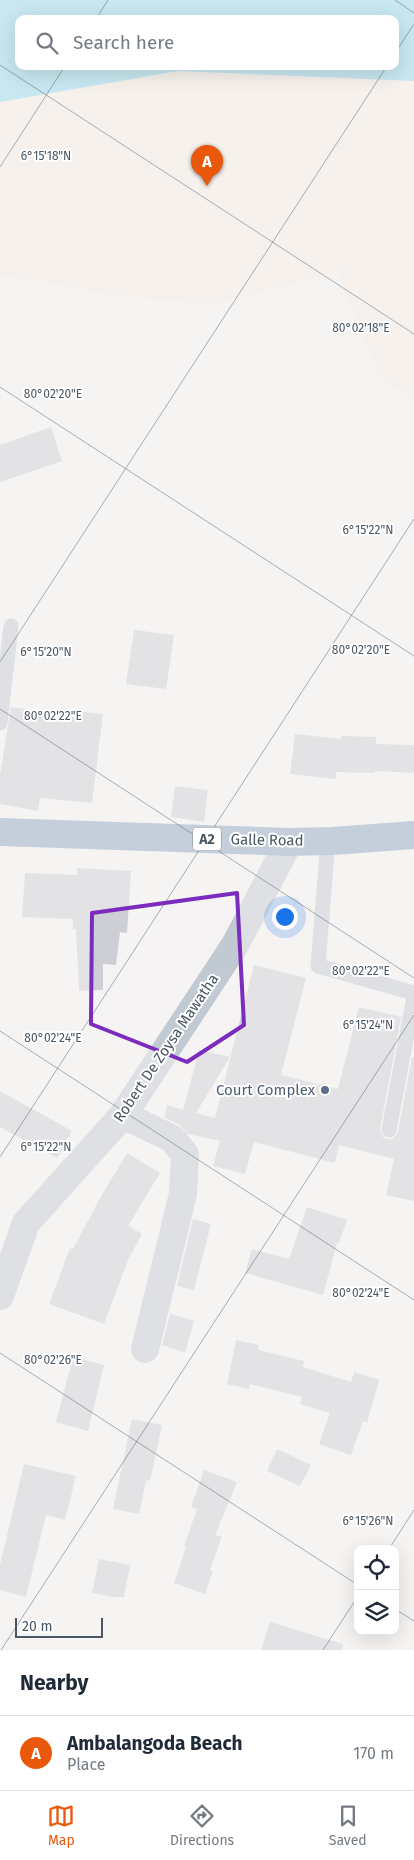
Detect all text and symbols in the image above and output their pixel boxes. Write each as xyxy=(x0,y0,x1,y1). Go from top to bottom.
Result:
search box xyxy=(15,15,399,70)
icon: search xyxy=(33,29,61,57)
text: Search here xyxy=(73,31,174,54)
pin: A xyxy=(191,145,223,186)
text: 6°15'18"N xyxy=(21,149,71,163)
text: 80°02'18"E xyxy=(332,321,390,335)
text: 80°02'20"E xyxy=(24,387,82,401)
text: 6°15'22"N xyxy=(343,523,393,537)
text: 80°02'20"E xyxy=(332,643,390,657)
text: 6°15'20"N xyxy=(20,645,72,659)
text: 80°02'22"E xyxy=(24,709,82,723)
road number: A2 xyxy=(193,828,221,851)
street label: Galle Road xyxy=(230,830,304,850)
your location xyxy=(272,904,298,930)
text: 80°02'22"E xyxy=(332,964,390,978)
street label: Robert De Zoysa Mawatha xyxy=(110,970,222,1126)
text: 6°15'24"N xyxy=(343,1018,393,1032)
text: 80°02'24"E xyxy=(24,1031,82,1045)
place label: Court Complex xyxy=(216,1081,316,1099)
marker: Court Complex xyxy=(319,1084,331,1096)
text: 6°15'22"N xyxy=(21,1140,71,1154)
text: 80°02'24"E xyxy=(332,1286,390,1300)
text: 80°02'26"E xyxy=(24,1353,82,1367)
text: 6°15'26"N xyxy=(342,1514,394,1528)
map controls xyxy=(354,1545,399,1635)
button: locate xyxy=(354,1545,399,1590)
button: layers xyxy=(354,1590,399,1635)
scale bar xyxy=(15,1615,102,1638)
text: 20 m xyxy=(22,1618,52,1635)
text: Nearby xyxy=(20,1670,88,1696)
text: Ambalangoda Beach xyxy=(67,1732,243,1755)
text: A xyxy=(31,1744,41,1763)
text: 170 m xyxy=(353,1744,394,1763)
text: Place xyxy=(67,1755,106,1774)
tab: Map xyxy=(47,1802,75,1849)
tab: Directions xyxy=(170,1802,234,1849)
tab: Saved xyxy=(329,1802,367,1849)

